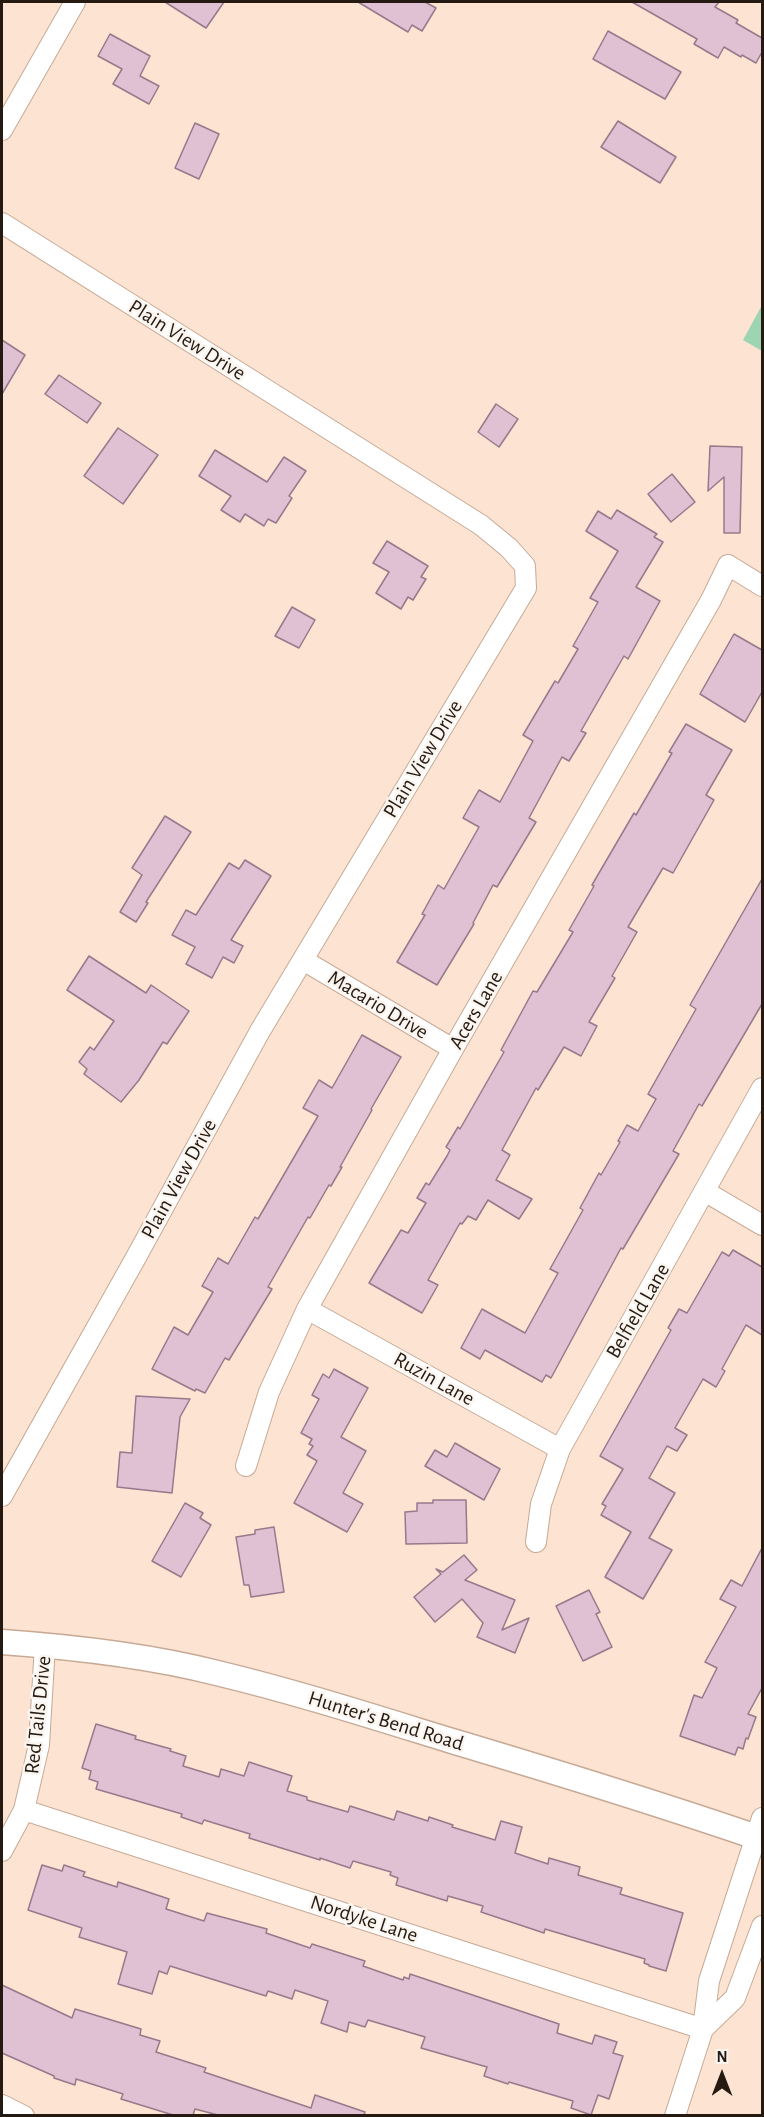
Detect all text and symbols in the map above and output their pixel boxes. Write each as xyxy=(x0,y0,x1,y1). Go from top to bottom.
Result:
street label: Plain View Drive xyxy=(124,294,250,386)
street label: Plain View Drive xyxy=(378,695,468,823)
street label: Macario Drive xyxy=(323,965,433,1045)
street label: Acers Lane xyxy=(444,966,508,1054)
street label: Plain View Drive xyxy=(136,1115,222,1243)
street label: Belfield Lane xyxy=(601,1259,675,1363)
street label: Ruzin Lane xyxy=(389,1346,479,1412)
street label: Red Tails Drive xyxy=(19,1655,57,1775)
street label: Hunter's Bend Road xyxy=(305,1685,467,1757)
street label: Nordyke Lane xyxy=(307,1890,421,1948)
north arrow xyxy=(692,2045,752,2105)
text: N xyxy=(716,2049,728,2065)

